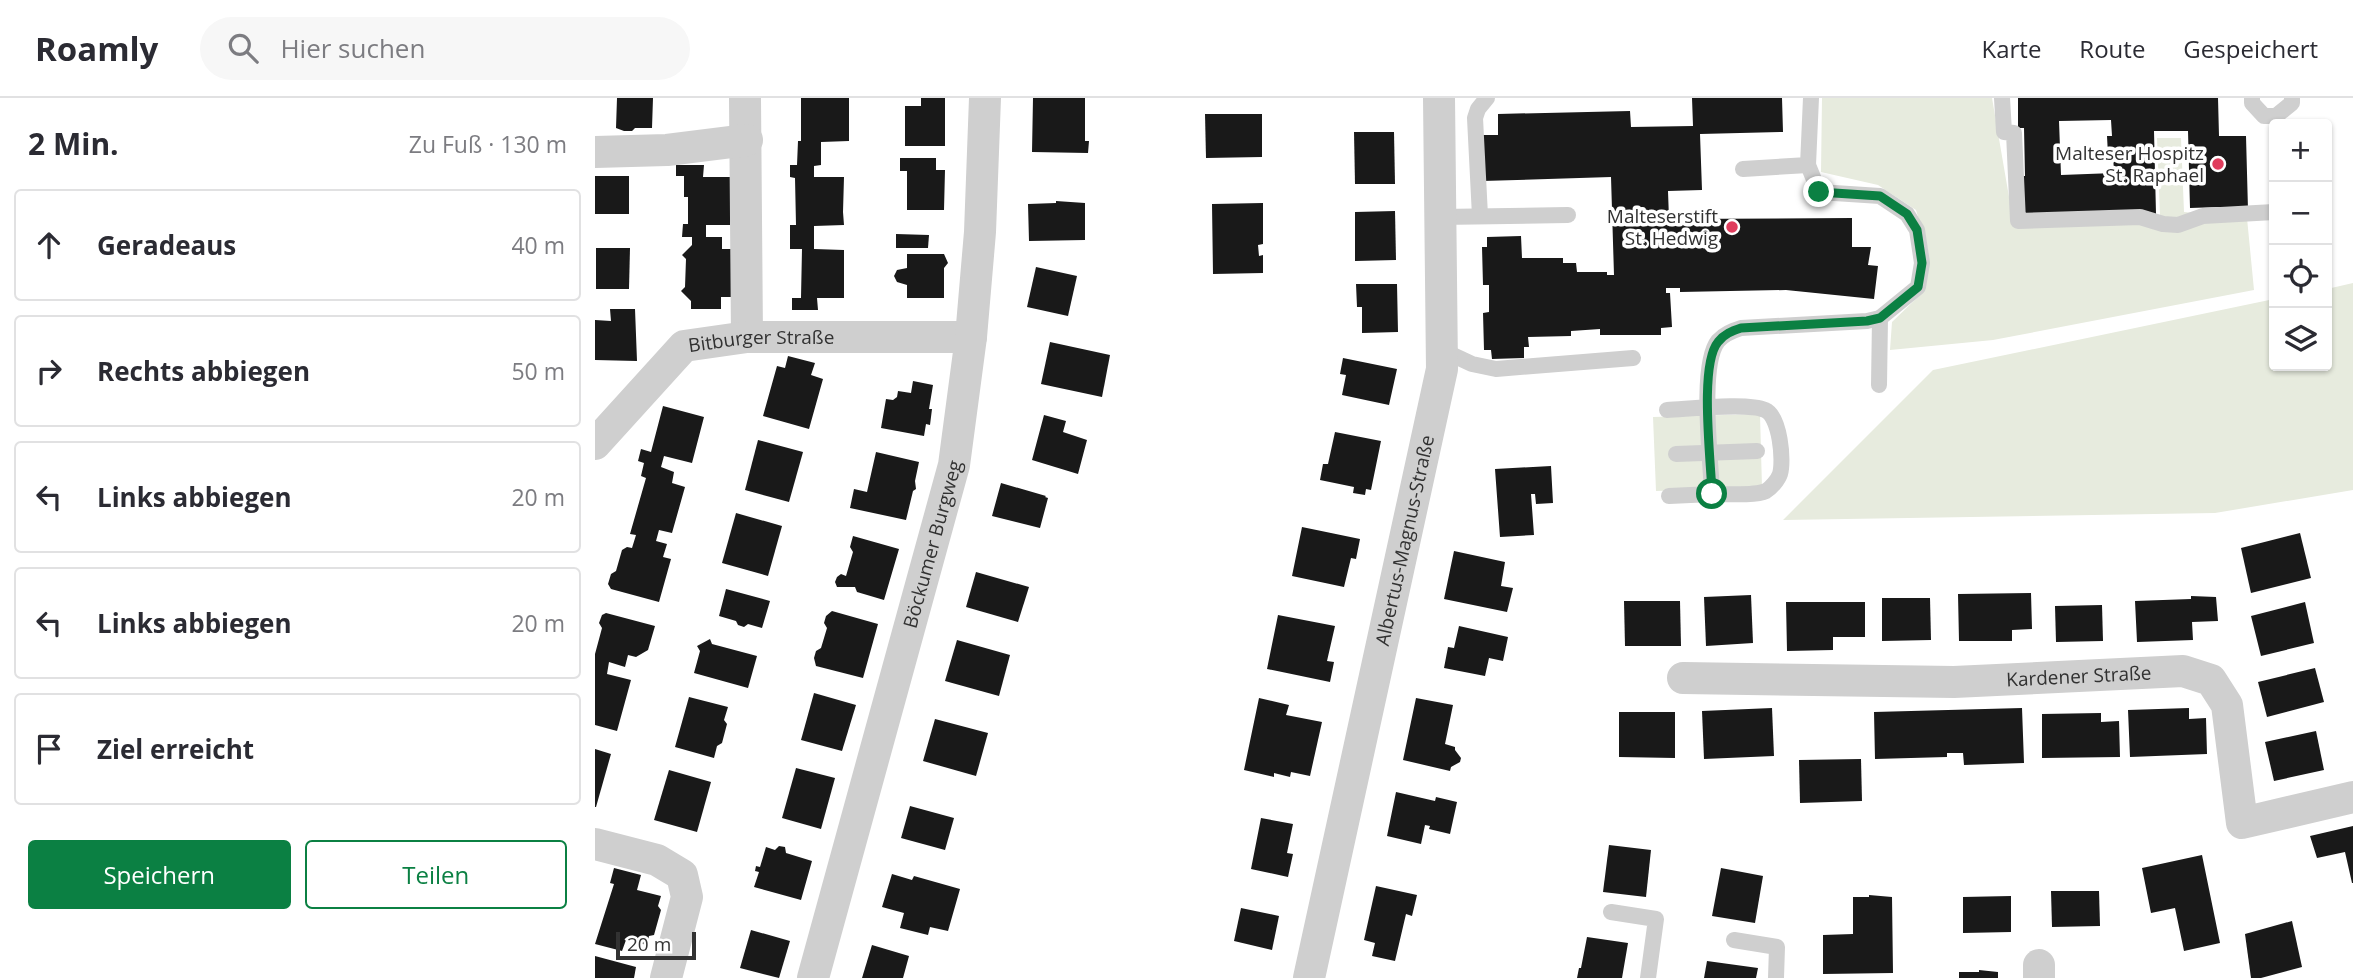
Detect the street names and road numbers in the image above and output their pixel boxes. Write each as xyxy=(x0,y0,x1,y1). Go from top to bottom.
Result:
street label: Bitburger Straße xyxy=(686,324,834,358)
street label: Albertus-Magnus-Straße xyxy=(1369,433,1440,648)
street label: Böckumer Burgweg xyxy=(897,457,968,631)
street label: Kardener Straße xyxy=(2006,660,2152,692)

